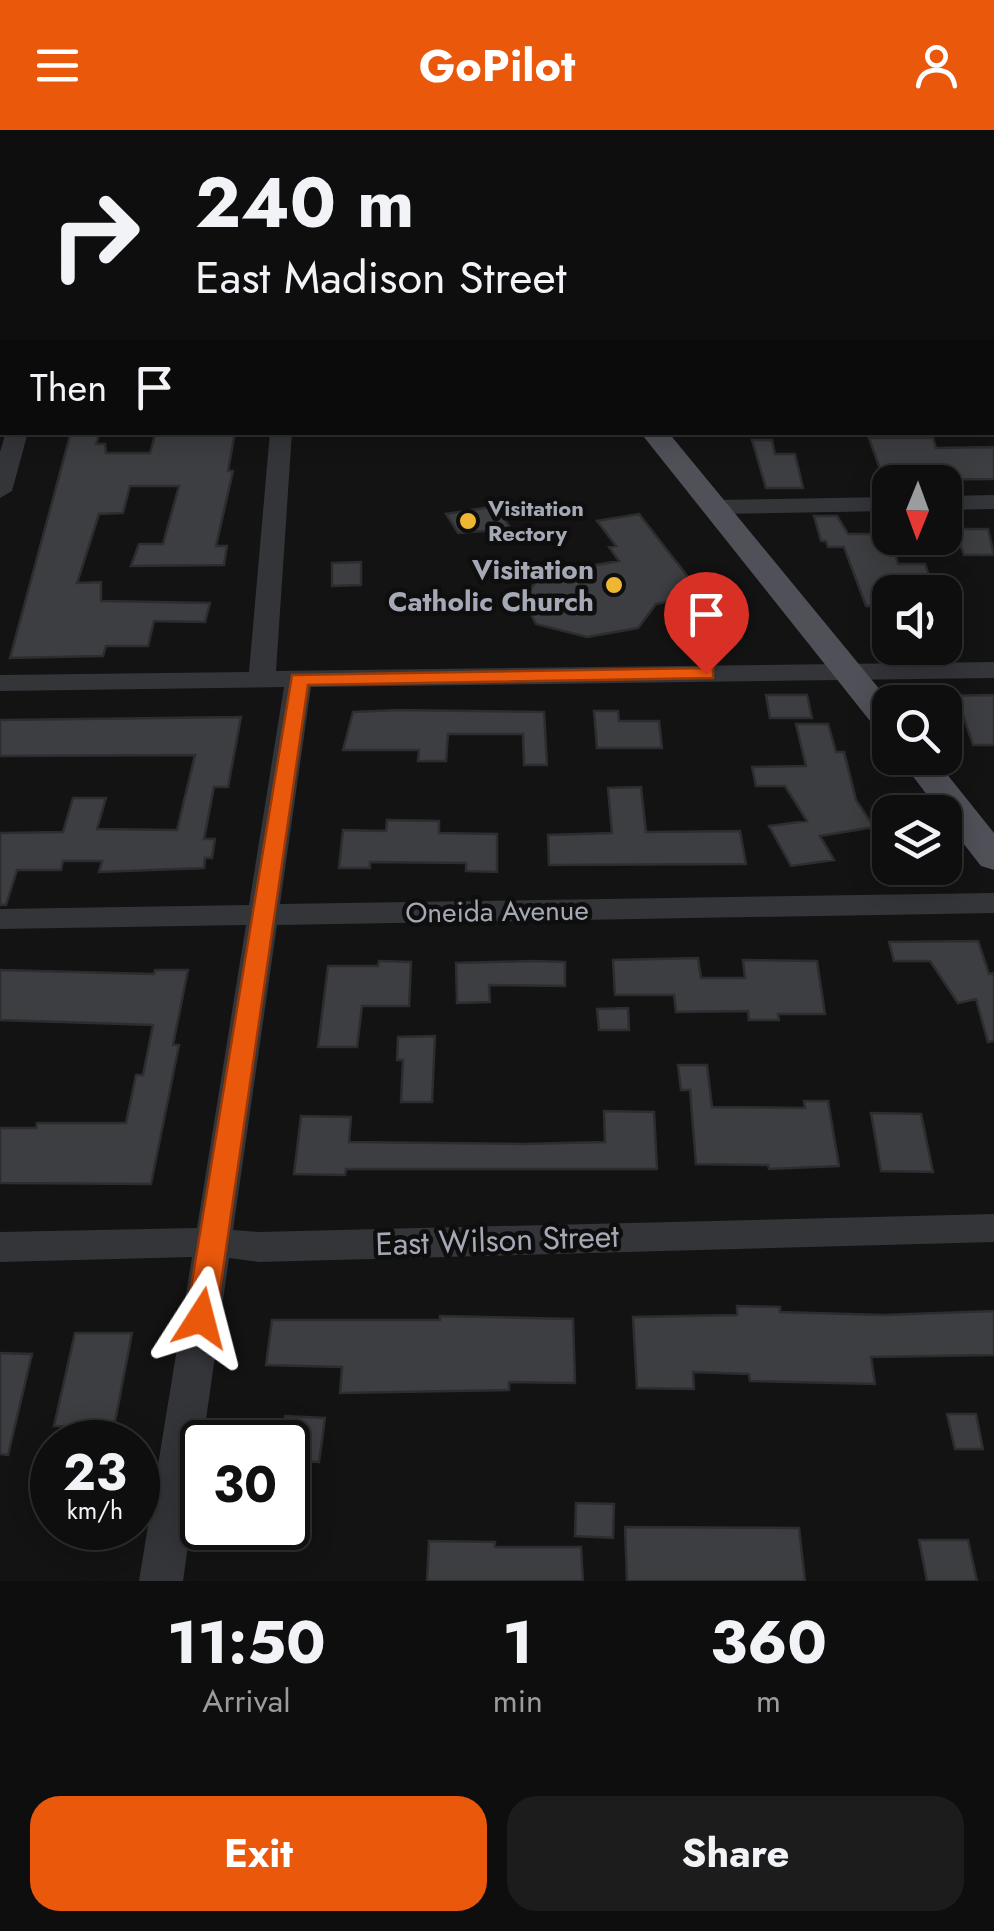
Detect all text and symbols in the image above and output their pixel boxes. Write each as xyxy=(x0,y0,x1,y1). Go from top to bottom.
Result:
text: GoPilot xyxy=(419,33,575,98)
icon: menu xyxy=(30,38,85,93)
icon: person xyxy=(909,38,964,93)
text: 240 m xyxy=(195,152,415,253)
icon: right xyxy=(30,170,160,300)
text: East Madison Street xyxy=(195,245,566,310)
text: Then xyxy=(30,360,107,415)
icon: arrive xyxy=(127,360,182,415)
north arrow xyxy=(872,465,962,555)
map controls xyxy=(872,465,962,885)
place label: Visitation Rectory xyxy=(487,492,584,549)
marker: Visitation Rectory xyxy=(457,510,479,532)
place label: Visitation Catholic Church xyxy=(388,549,594,622)
pin xyxy=(664,572,749,675)
marker: Visitation Catholic Church xyxy=(603,574,625,596)
button: sound xyxy=(872,575,962,665)
icon: arrive xyxy=(679,587,734,642)
button: search xyxy=(872,685,962,775)
button: layers xyxy=(872,795,962,885)
street label: Oneida Avenue xyxy=(405,889,589,934)
street label: East Wilson Street xyxy=(374,1213,620,1267)
position arrow xyxy=(149,1266,253,1370)
speed limit sign: 30 xyxy=(180,1420,310,1550)
text: 23 xyxy=(63,1436,127,1509)
text: km/h xyxy=(67,1492,123,1528)
text: 11:50 xyxy=(167,1599,326,1686)
text: 1 xyxy=(503,1599,533,1686)
text: 360 xyxy=(710,1599,827,1686)
text: Arrival xyxy=(202,1678,291,1724)
text: min xyxy=(493,1678,543,1724)
text: m xyxy=(756,1678,781,1724)
button: Exit xyxy=(30,1796,487,1911)
button: Share xyxy=(507,1796,964,1911)

